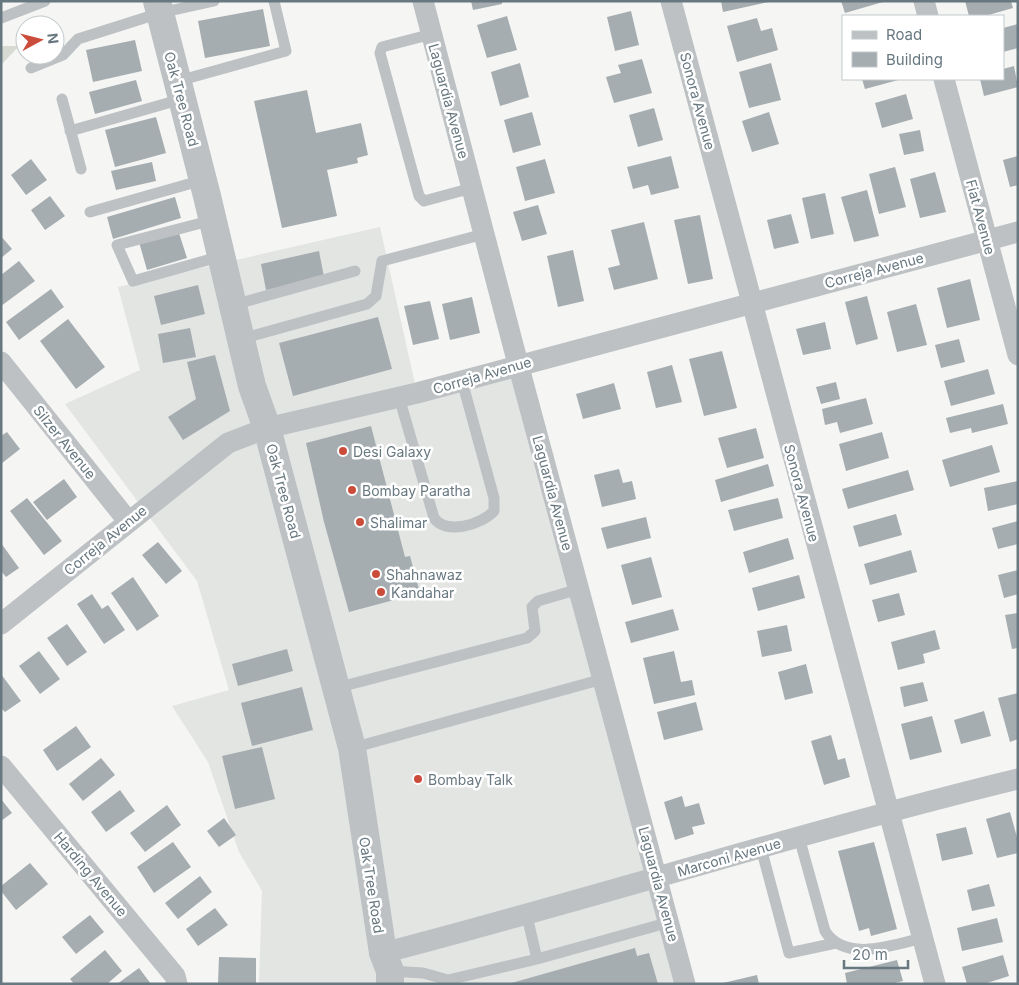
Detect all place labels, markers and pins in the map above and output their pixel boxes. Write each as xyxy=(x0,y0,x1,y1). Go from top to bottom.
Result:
place label: Desi Galaxy xyxy=(353,443,431,460)
marker: Desi Galaxy xyxy=(337,445,349,457)
place label: Bombay Paratha xyxy=(362,482,471,499)
marker: Bombay Paratha xyxy=(346,484,358,496)
place label: Shalimar xyxy=(370,514,427,531)
marker: Shalimar xyxy=(354,516,366,528)
place label: Shahnawaz xyxy=(386,566,463,583)
marker: Shahnawaz xyxy=(370,568,382,580)
place label: Kandahar xyxy=(391,584,454,601)
marker: Kandahar xyxy=(375,586,387,598)
place label: Bombay Talk xyxy=(428,771,513,788)
marker: Bombay Talk xyxy=(412,773,424,785)

